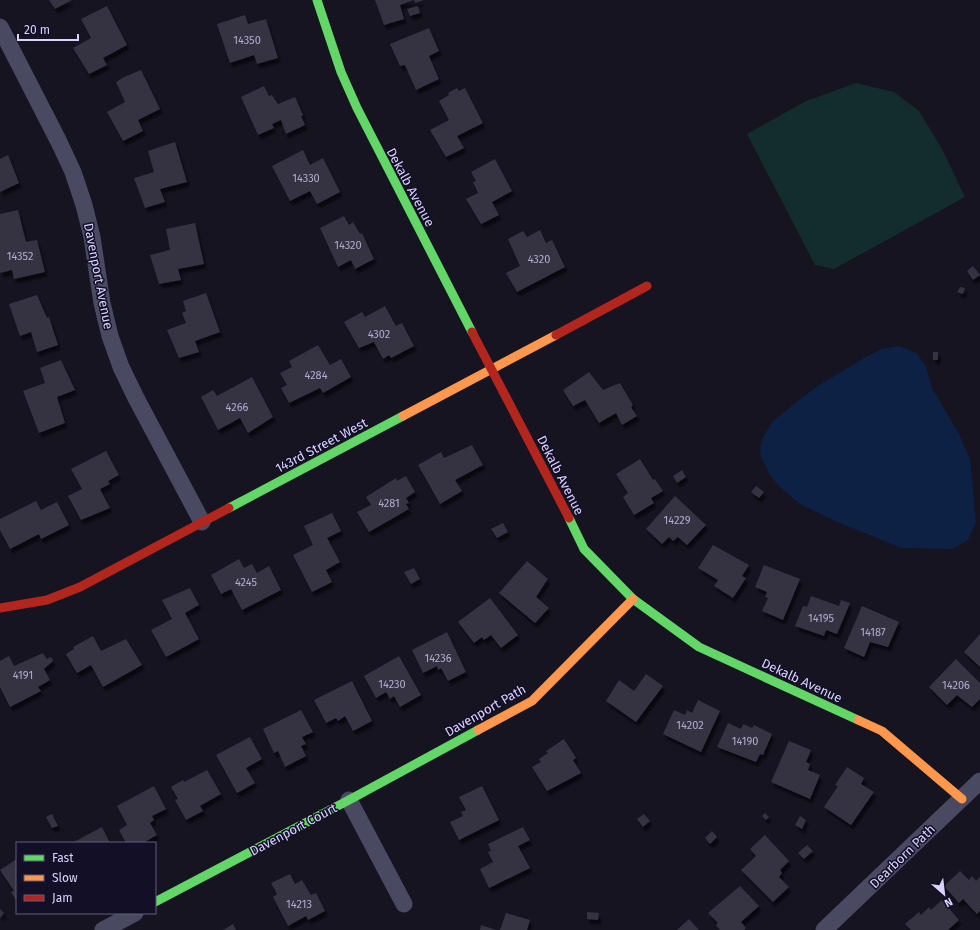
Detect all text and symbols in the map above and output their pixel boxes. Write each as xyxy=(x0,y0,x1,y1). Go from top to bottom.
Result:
scale bar xyxy=(18,16,78,42)
text: 20 m xyxy=(24,23,50,37)
house number: 14350 xyxy=(233,34,261,47)
street label: Dekalb Avenue xyxy=(384,145,438,229)
house number: 14330 xyxy=(292,172,320,185)
street label: Davenport Avenue xyxy=(81,222,116,330)
house number: 14320 xyxy=(334,239,362,252)
house number: 14352 xyxy=(7,250,33,263)
house number: 4320 xyxy=(528,253,550,266)
house number: 4302 xyxy=(368,328,390,341)
house number: 4284 xyxy=(305,369,328,382)
house number: 4266 xyxy=(226,401,249,414)
street label: 143rd Street West xyxy=(273,415,370,476)
street label: Dekalb Avenue xyxy=(534,433,587,517)
house number: 4281 xyxy=(378,497,400,510)
house number: 14229 xyxy=(664,514,691,527)
house number: 4245 xyxy=(235,576,257,589)
house number: 14195 xyxy=(808,612,834,625)
house number: 14187 xyxy=(860,626,886,639)
house number: 14236 xyxy=(424,652,452,665)
street label: Dekalb Avenue xyxy=(759,655,844,706)
house number: 4191 xyxy=(13,669,33,682)
house number: 14230 xyxy=(378,678,406,691)
house number: 14206 xyxy=(942,679,970,692)
street label: Davenport Path xyxy=(442,681,528,740)
house number: 14202 xyxy=(676,719,704,732)
house number: 14190 xyxy=(732,735,758,748)
street label: Davenport Court xyxy=(247,800,340,859)
street label: Dearborn Path xyxy=(867,821,938,891)
legend xyxy=(16,842,156,914)
text: Fast xyxy=(52,851,74,865)
text: Slow xyxy=(52,871,78,885)
north arrow xyxy=(924,874,964,914)
text: Jam xyxy=(52,891,72,905)
text: N xyxy=(942,895,955,910)
house number: 14213 xyxy=(286,898,312,911)

